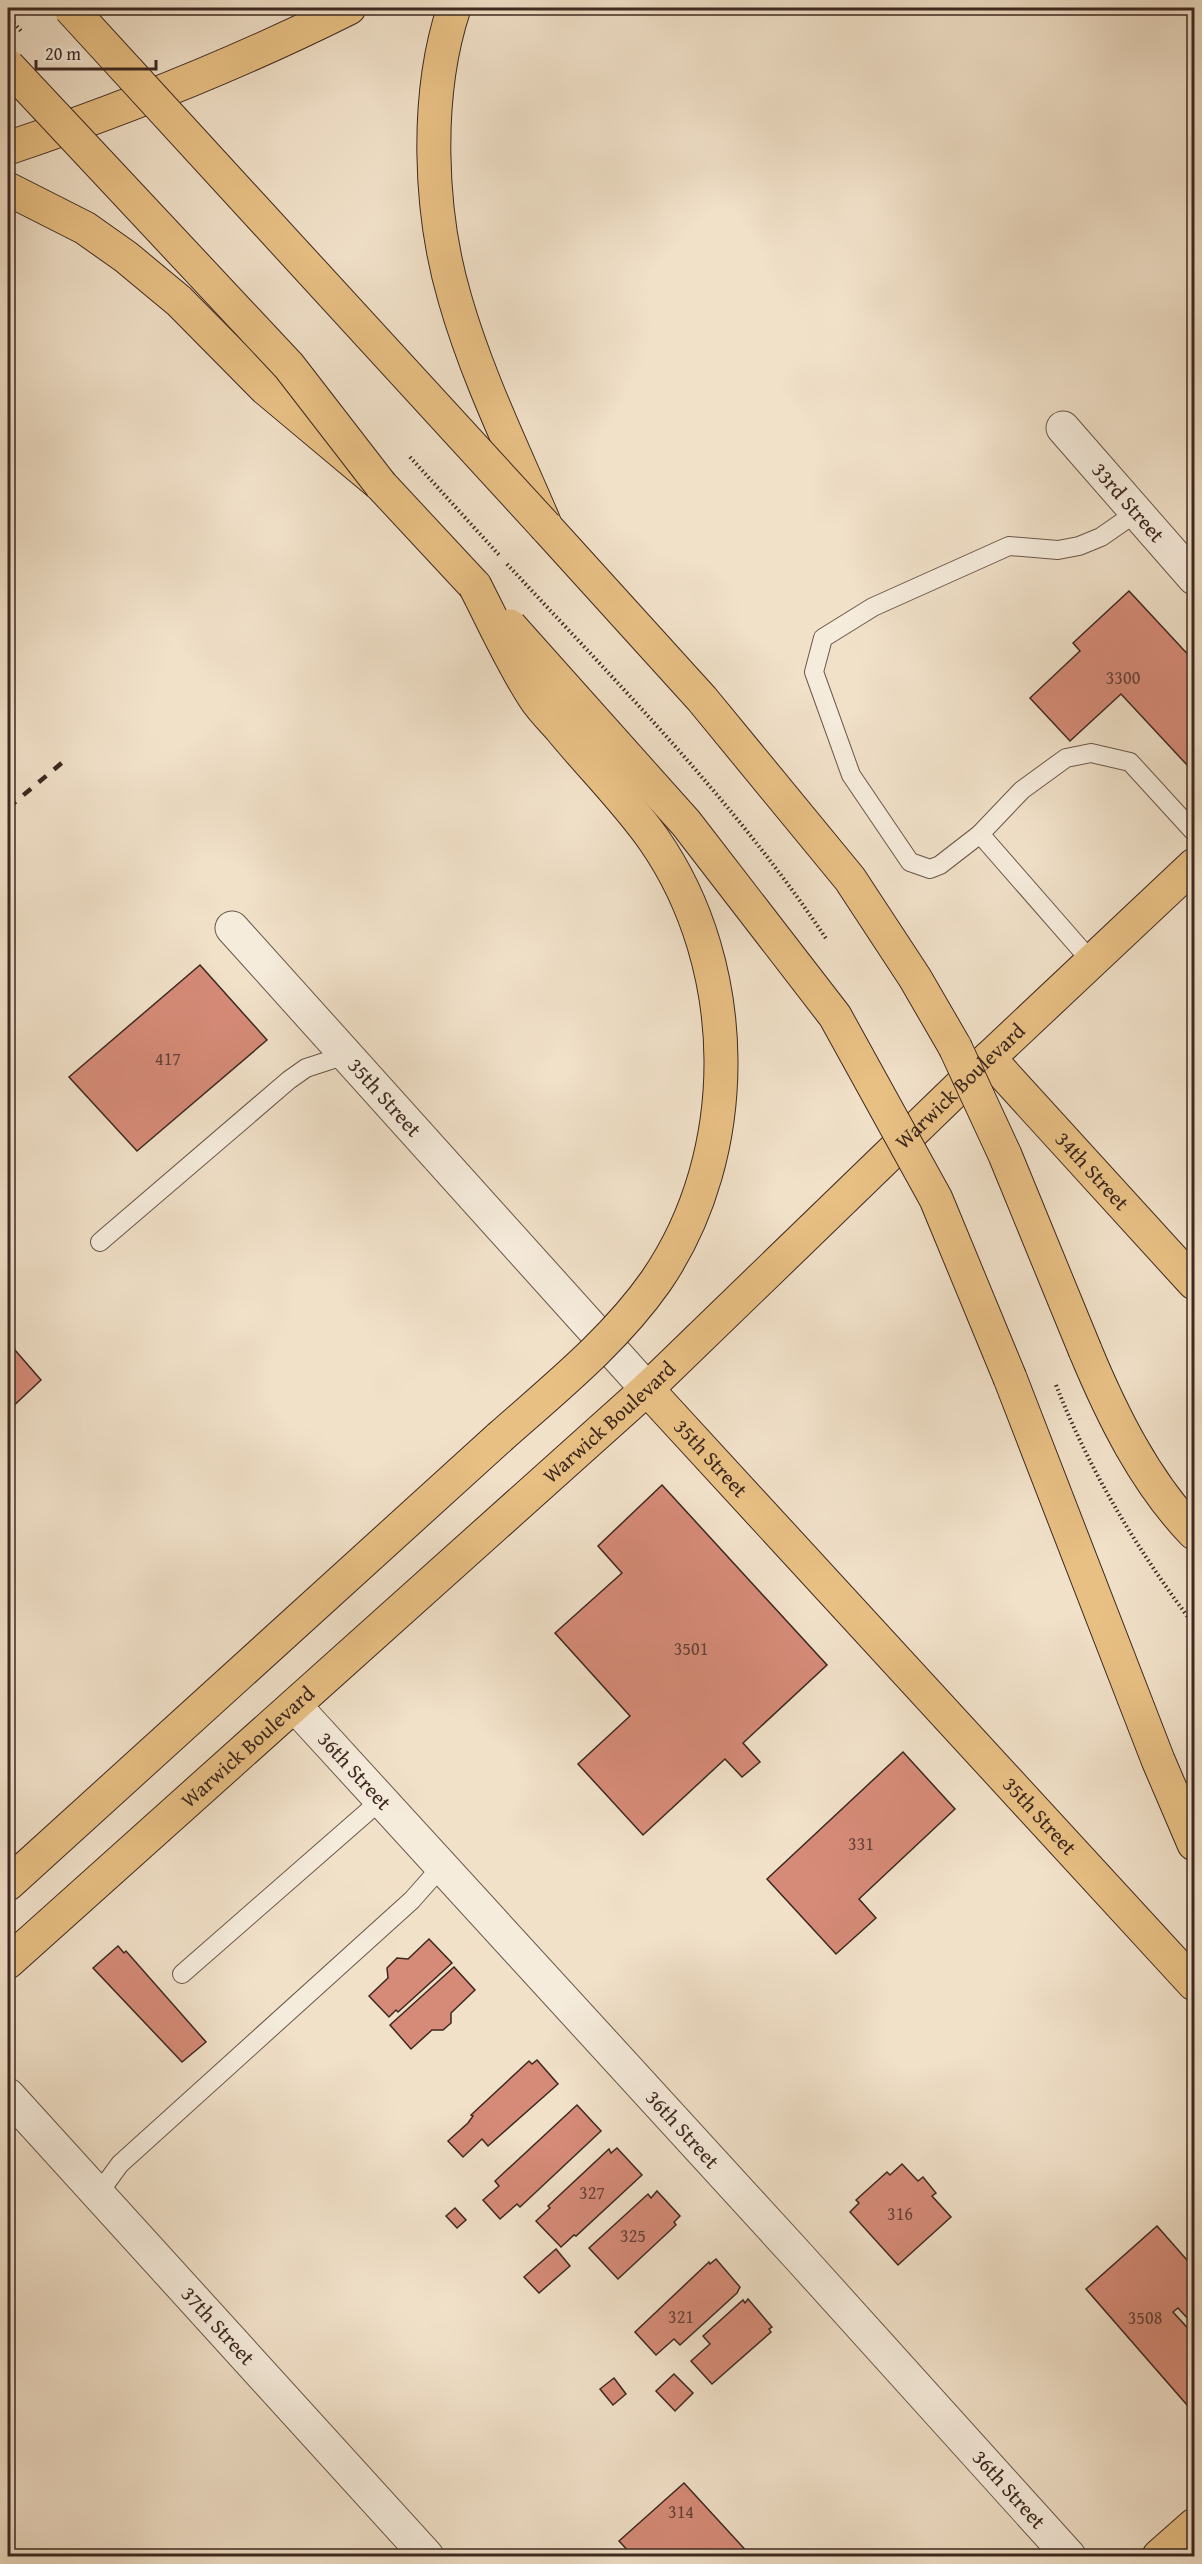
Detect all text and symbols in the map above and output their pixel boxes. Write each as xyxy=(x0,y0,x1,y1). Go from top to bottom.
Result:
scale bar xyxy=(36,33,156,71)
text: 20 m xyxy=(45,40,81,67)
street label: 33rd Street xyxy=(1085,455,1173,550)
house number: 3300 xyxy=(1106,664,1141,691)
street label: Warwick Boulevard xyxy=(888,1015,1033,1156)
house number: 417 xyxy=(155,1045,181,1072)
street label: 35th Street xyxy=(341,1051,429,1144)
street label: 34th Street xyxy=(1048,1124,1137,1218)
street label: Warwick Boulevard xyxy=(536,1353,683,1491)
street label: 35th Street xyxy=(667,1412,756,1505)
house number: 3501 xyxy=(674,1635,708,1662)
street label: Warwick Boulevard xyxy=(174,1678,322,1815)
street label: 36th Street xyxy=(311,1724,399,1817)
street label: 35th Street xyxy=(996,1769,1085,1862)
house number: 331 xyxy=(848,1830,874,1857)
street label: 36th Street xyxy=(639,2083,727,2176)
house number: 327 xyxy=(579,2179,605,2206)
house number: 316 xyxy=(887,2200,913,2227)
house number: 325 xyxy=(620,2222,646,2249)
street label: 37th Street xyxy=(174,2279,263,2372)
house number: 321 xyxy=(668,2303,694,2330)
house number: 3508 xyxy=(1128,2304,1162,2331)
street label: 36th Street xyxy=(965,2443,1054,2536)
house number: 314 xyxy=(668,2498,694,2525)

